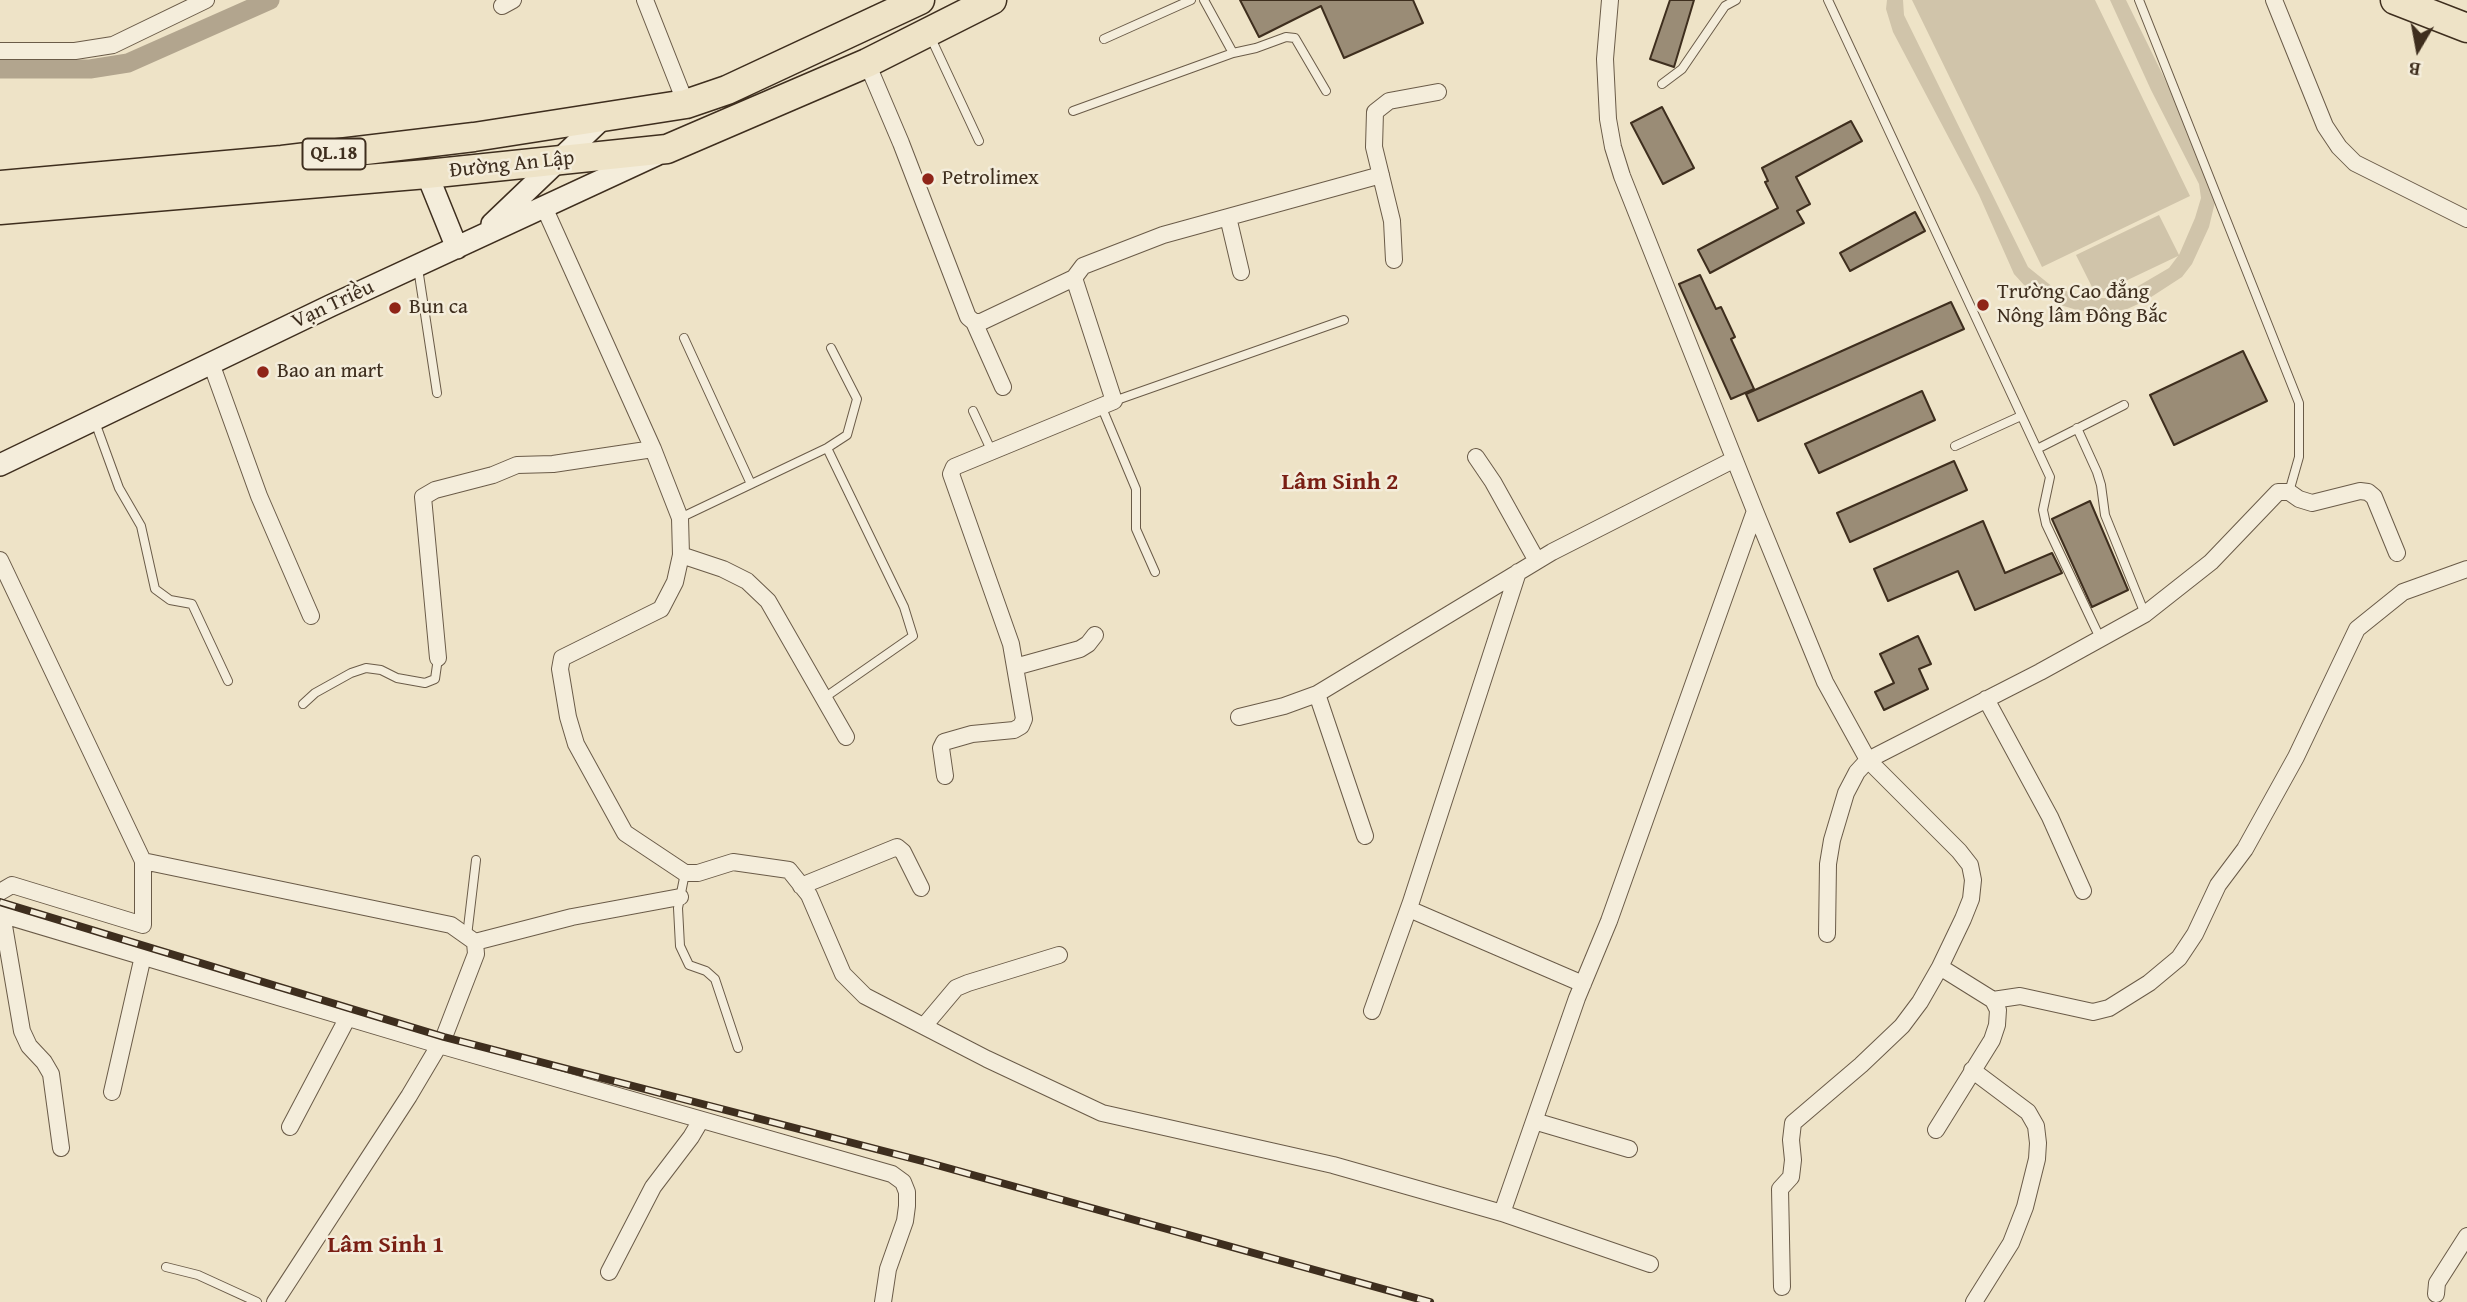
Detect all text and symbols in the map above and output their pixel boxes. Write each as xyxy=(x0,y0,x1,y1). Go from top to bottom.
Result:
north arrow xyxy=(2383,14,2453,84)
text: B xyxy=(2406,55,2423,84)
road number: QL.18 xyxy=(302,138,366,170)
street label: Đường An Lập xyxy=(448,146,576,184)
place label: Petrolimex xyxy=(942,166,1039,192)
marker: Petrolimex xyxy=(920,171,936,187)
street label: Vạn Triều xyxy=(288,275,378,335)
place label: Trường Cao đẳng Nông lâm Đông Bắc xyxy=(1997,280,2167,330)
place label: Bun ca xyxy=(409,295,468,321)
marker: Trường Cao đẳng Nông lâm Đông Bắc xyxy=(1975,297,1991,313)
marker: Bun ca xyxy=(387,300,403,316)
place label: Bao an mart xyxy=(277,359,384,385)
marker: Bao an mart xyxy=(255,364,271,380)
district label: Lâm Sinh 2 xyxy=(1282,469,1398,497)
district label: Lâm Sinh 1 xyxy=(328,1232,444,1260)

